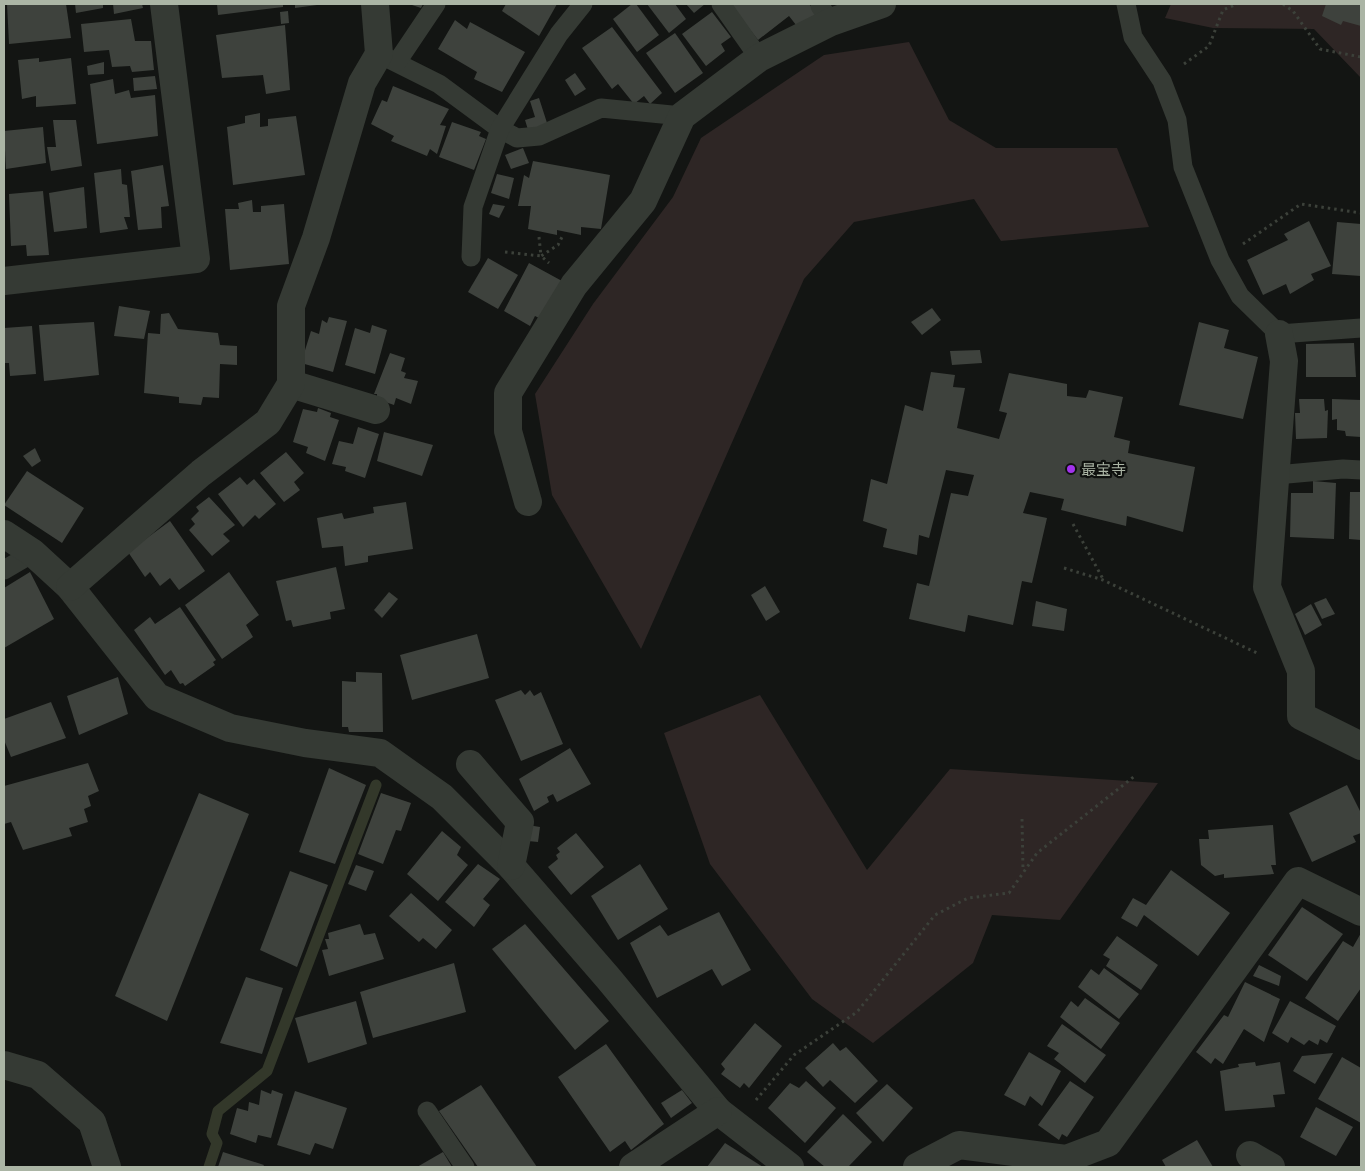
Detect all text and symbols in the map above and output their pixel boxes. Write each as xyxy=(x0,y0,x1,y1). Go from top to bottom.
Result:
place label: 最宝寺 xyxy=(1081,461,1126,478)
marker: 最宝寺 xyxy=(1065,463,1077,475)

